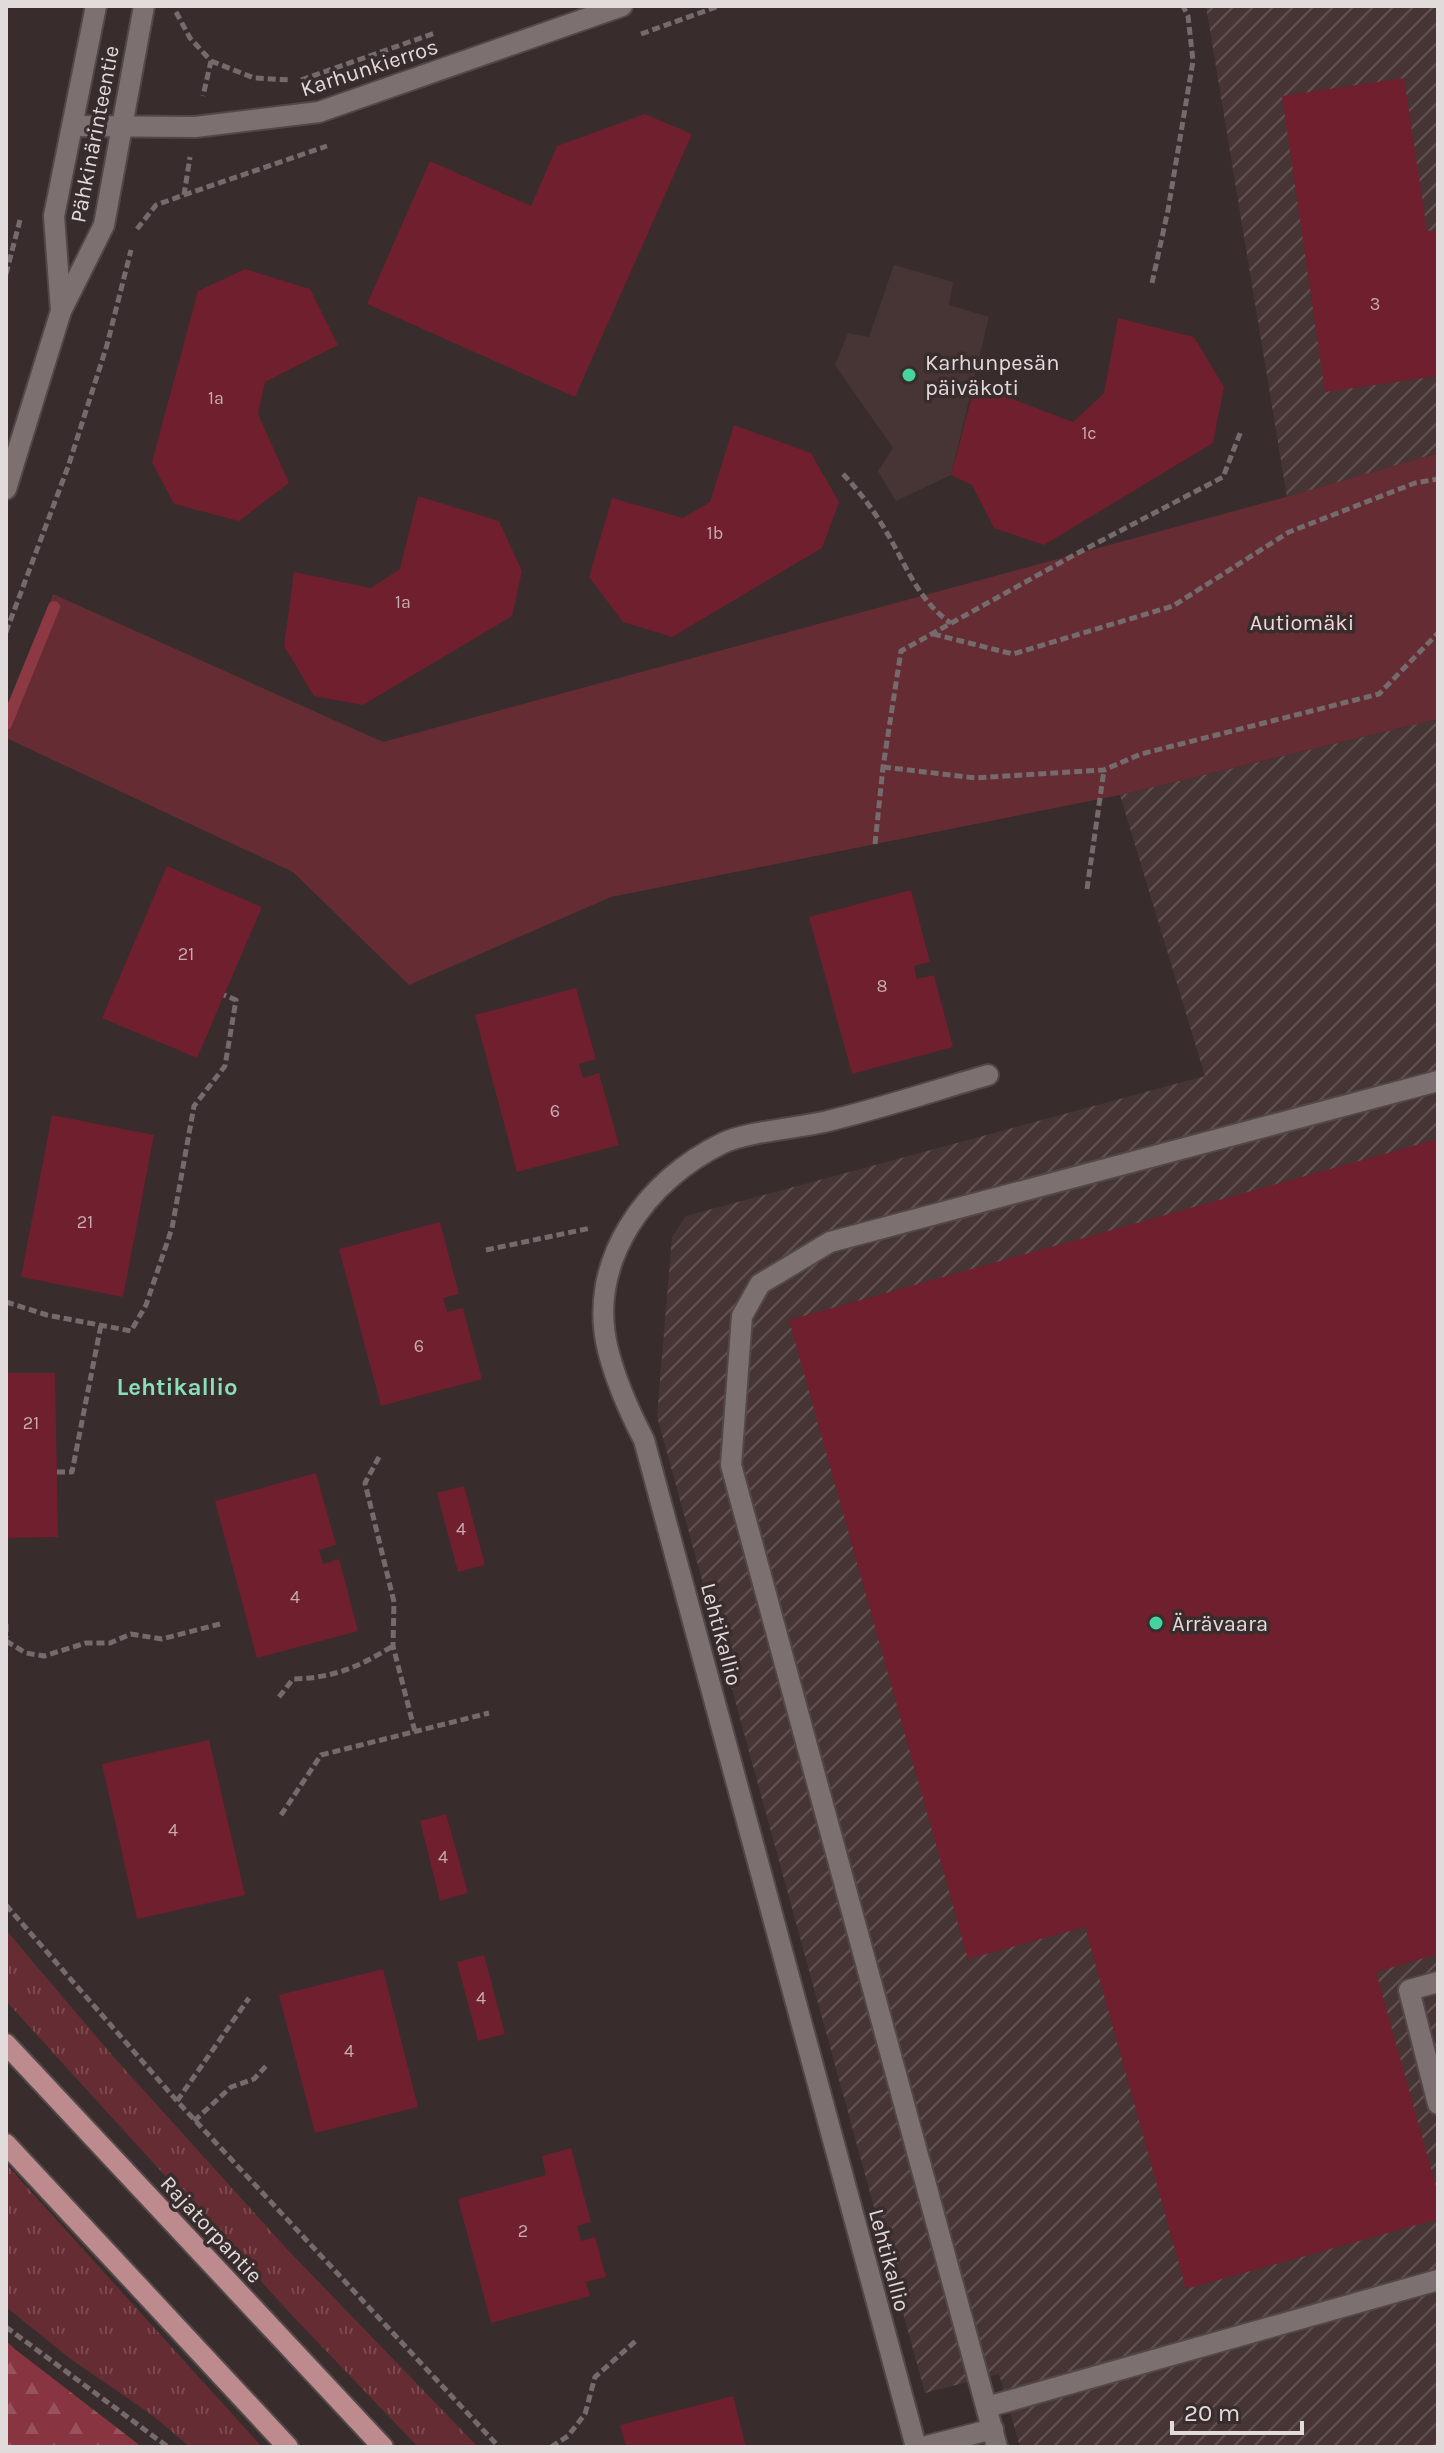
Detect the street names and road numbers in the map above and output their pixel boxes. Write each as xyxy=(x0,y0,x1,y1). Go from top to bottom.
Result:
street label: Karhunkierros xyxy=(297,33,441,102)
street label: Pähkinärinteentie xyxy=(65,43,125,225)
street label: Lehtikallio xyxy=(695,1580,747,1688)
street label: Rajatorpantie xyxy=(155,2171,268,2289)
street label: Lehtikallio xyxy=(863,2206,915,2314)

